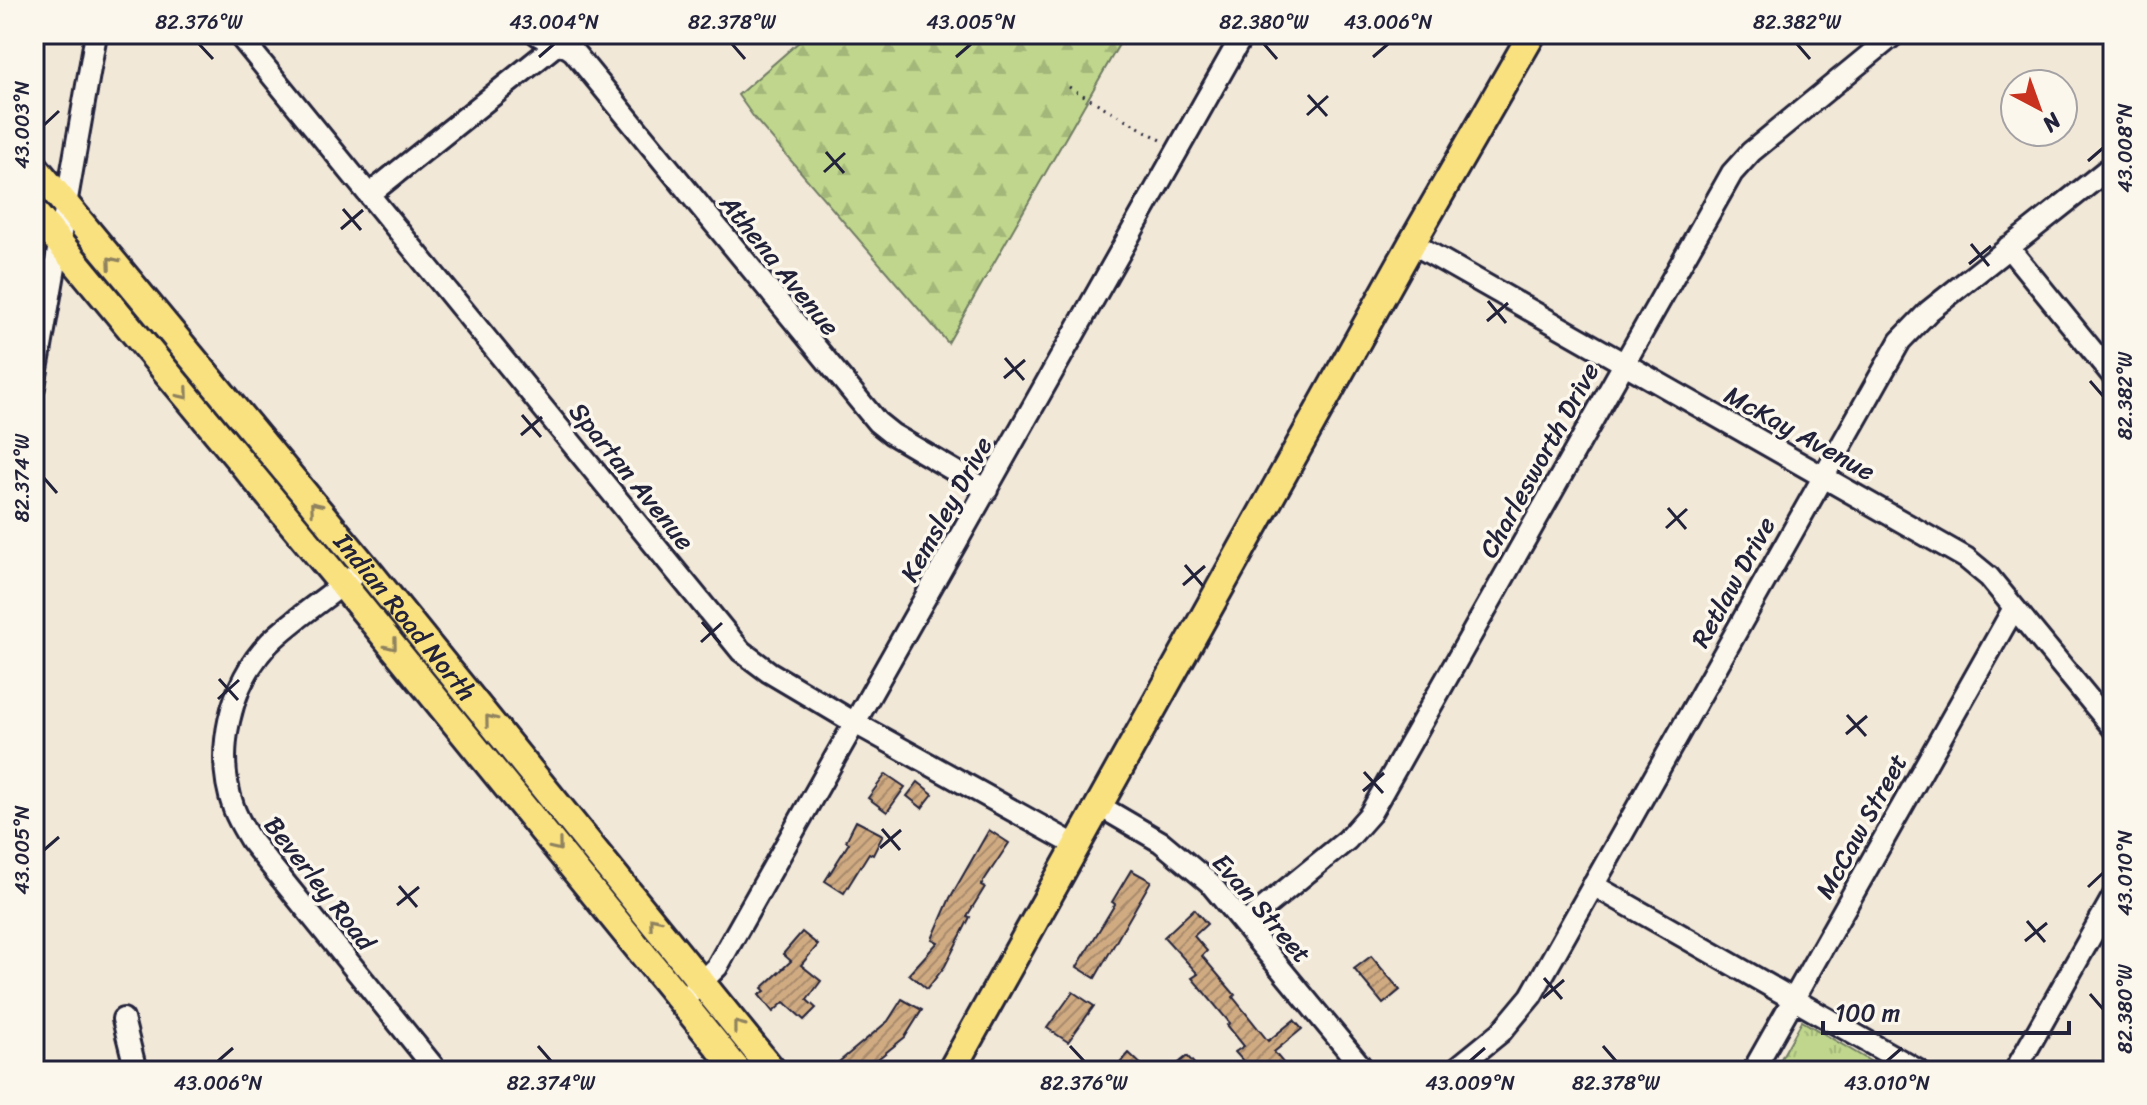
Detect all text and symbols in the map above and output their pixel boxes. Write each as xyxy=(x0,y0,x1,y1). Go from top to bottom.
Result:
text: 82.376°W xyxy=(155,5,243,40)
text: 43.004°N xyxy=(509,5,599,40)
text: 82.378°W xyxy=(688,5,777,40)
text: 43.005°N xyxy=(926,5,1016,40)
text: 82.380°W xyxy=(1219,5,1309,40)
text: 43.006°N xyxy=(1344,5,1432,40)
text: 82.382°W xyxy=(1753,5,1842,40)
north arrow xyxy=(1999,68,2079,148)
text: 43.003°N xyxy=(5,81,40,169)
text: N xyxy=(2033,102,2071,143)
text: 43.008°N xyxy=(2108,103,2143,193)
street label: Athena Avenue xyxy=(707,183,852,346)
one-way arrow xyxy=(107,256,122,271)
text: 82.382°W xyxy=(2108,351,2143,440)
street label: Charlesworth Drive xyxy=(1466,353,1612,567)
street label: McKay Avenue xyxy=(1716,372,1884,494)
one-way arrow xyxy=(174,385,189,399)
street label: Spartan Avenue xyxy=(557,391,707,561)
street label: Kemsley Drive xyxy=(887,427,1005,591)
text: 82.374°W xyxy=(5,433,40,522)
one-way arrow xyxy=(310,501,325,516)
street label: Retlaw Drive xyxy=(1678,508,1788,656)
street label: Indian Road North xyxy=(321,521,489,712)
one-way arrow xyxy=(382,636,397,650)
one-way arrow xyxy=(485,715,500,729)
street label: McCaw Street xyxy=(1802,745,1920,907)
text: 43.005°N xyxy=(5,805,40,895)
street label: Beverley Road xyxy=(252,805,389,963)
text: 43.010°N xyxy=(2108,830,2143,916)
one-way arrow xyxy=(547,837,561,852)
street label: Evan Street xyxy=(1200,842,1324,974)
one-way arrow xyxy=(649,916,664,931)
text: 82.380°W xyxy=(2108,964,2143,1054)
scale bar xyxy=(1823,985,2069,1035)
text: 100 m xyxy=(1835,992,1900,1034)
one-way arrow xyxy=(734,1020,748,1035)
text: 43.006°N xyxy=(174,1066,262,1101)
text: 82.374°W xyxy=(507,1066,596,1101)
text: 82.376°W xyxy=(1040,1066,1128,1101)
text: 43.009°N xyxy=(1425,1066,1515,1101)
text: 82.378°W xyxy=(1572,1066,1661,1101)
text: 43.010°N xyxy=(1844,1066,1930,1101)

